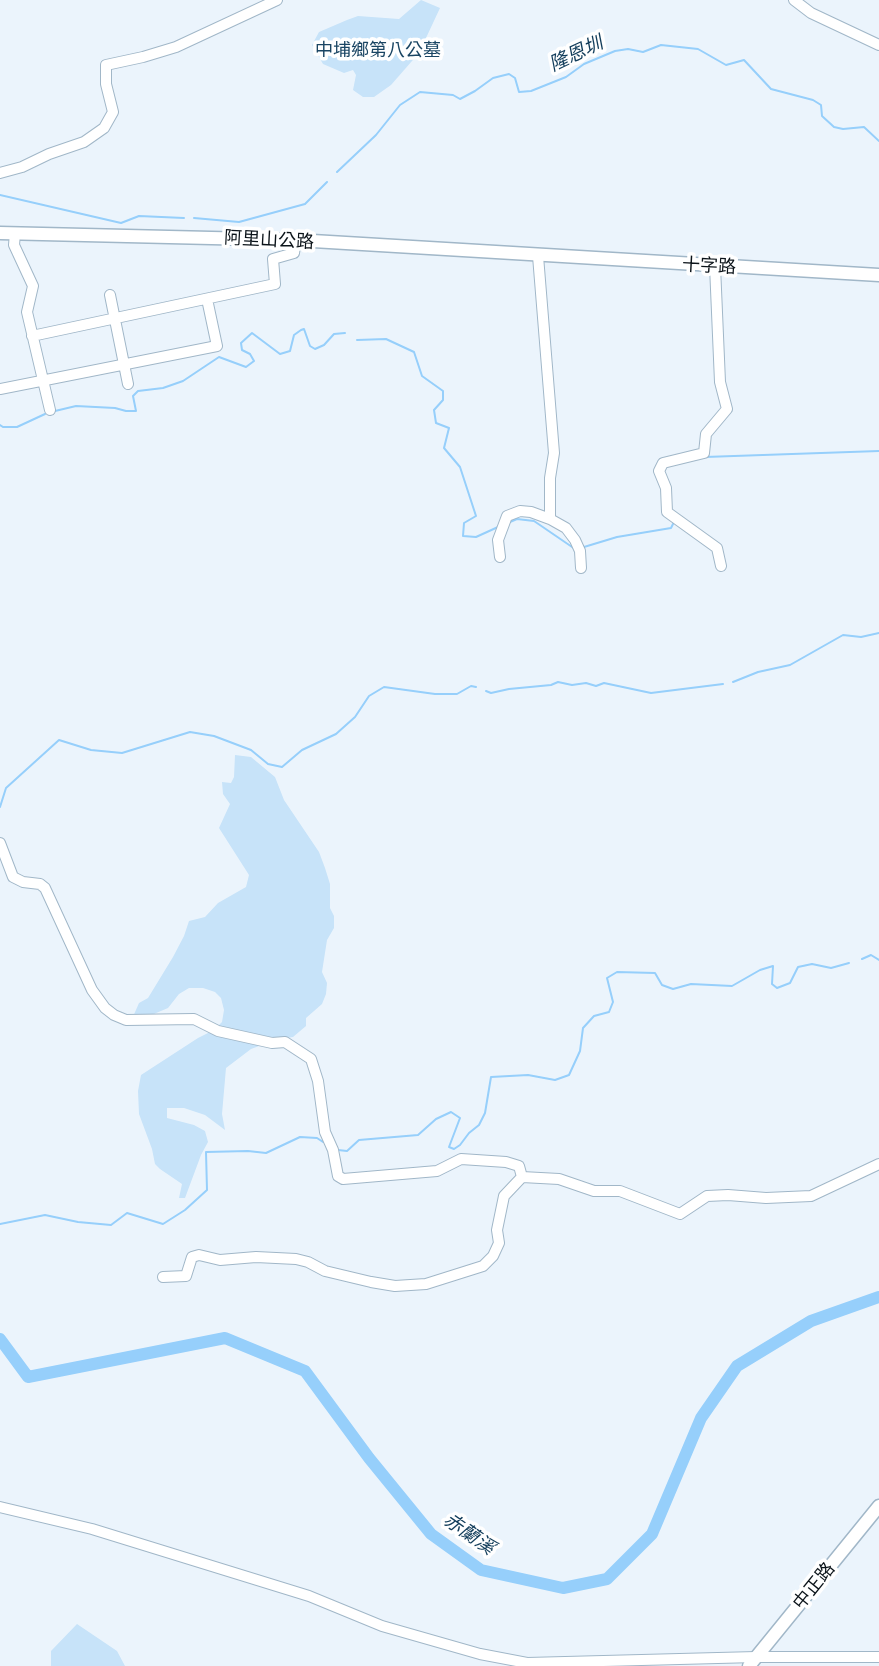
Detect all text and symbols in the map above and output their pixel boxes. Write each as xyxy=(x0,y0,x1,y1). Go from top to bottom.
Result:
water label: 隆恩圳 xyxy=(545,32,607,76)
park label: 中埔鄉第八公墓 xyxy=(315,39,441,61)
street label: 阿里山公路 xyxy=(223,227,315,253)
street label: 十字路 xyxy=(681,254,737,278)
water label: 赤蘭溪 xyxy=(439,1508,499,1560)
street label: 中正路 xyxy=(789,1558,839,1614)

